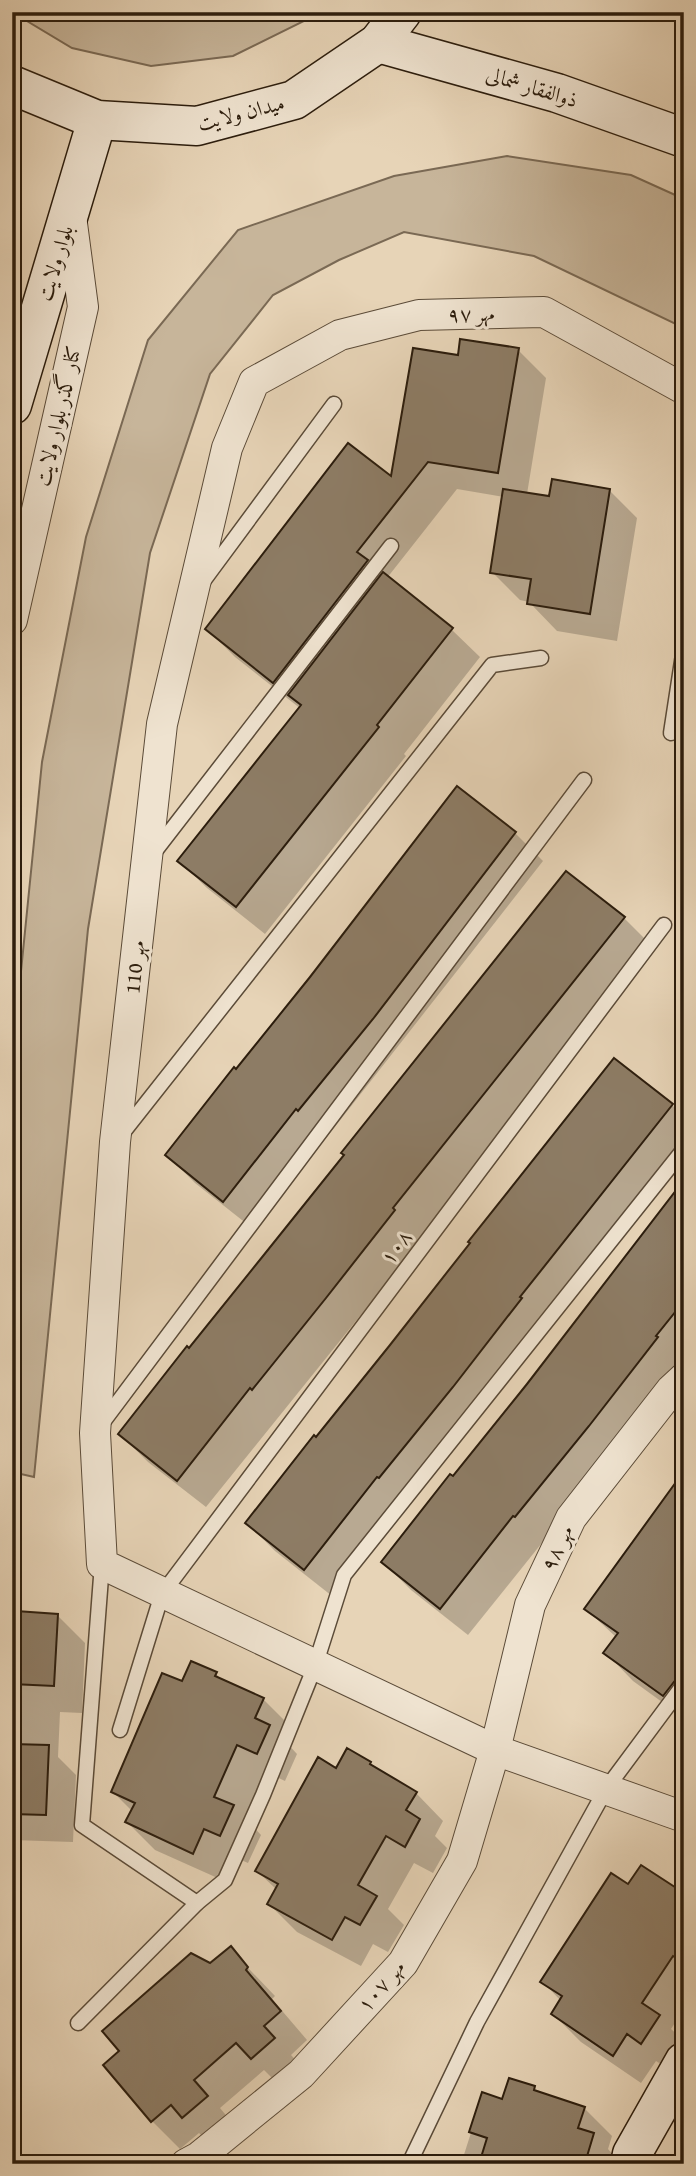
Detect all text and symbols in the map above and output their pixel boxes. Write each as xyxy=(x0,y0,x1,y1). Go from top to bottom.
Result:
street label: ذوالفقار شمالی xyxy=(483,58,582,115)
street label: میدان ولایت xyxy=(194,87,288,138)
street label: بلوار ولایت xyxy=(28,221,81,305)
street label: مهر ۹۷ xyxy=(447,298,495,329)
street label: کنار گذر بلوار ولایت xyxy=(26,343,89,489)
street label: مهر 110 xyxy=(116,939,153,995)
street label: ۱۰۸ xyxy=(372,1223,419,1271)
street label: مهر ۹۸ xyxy=(532,1520,581,1576)
street label: مهر ۱۰۷ xyxy=(349,1953,412,2018)

